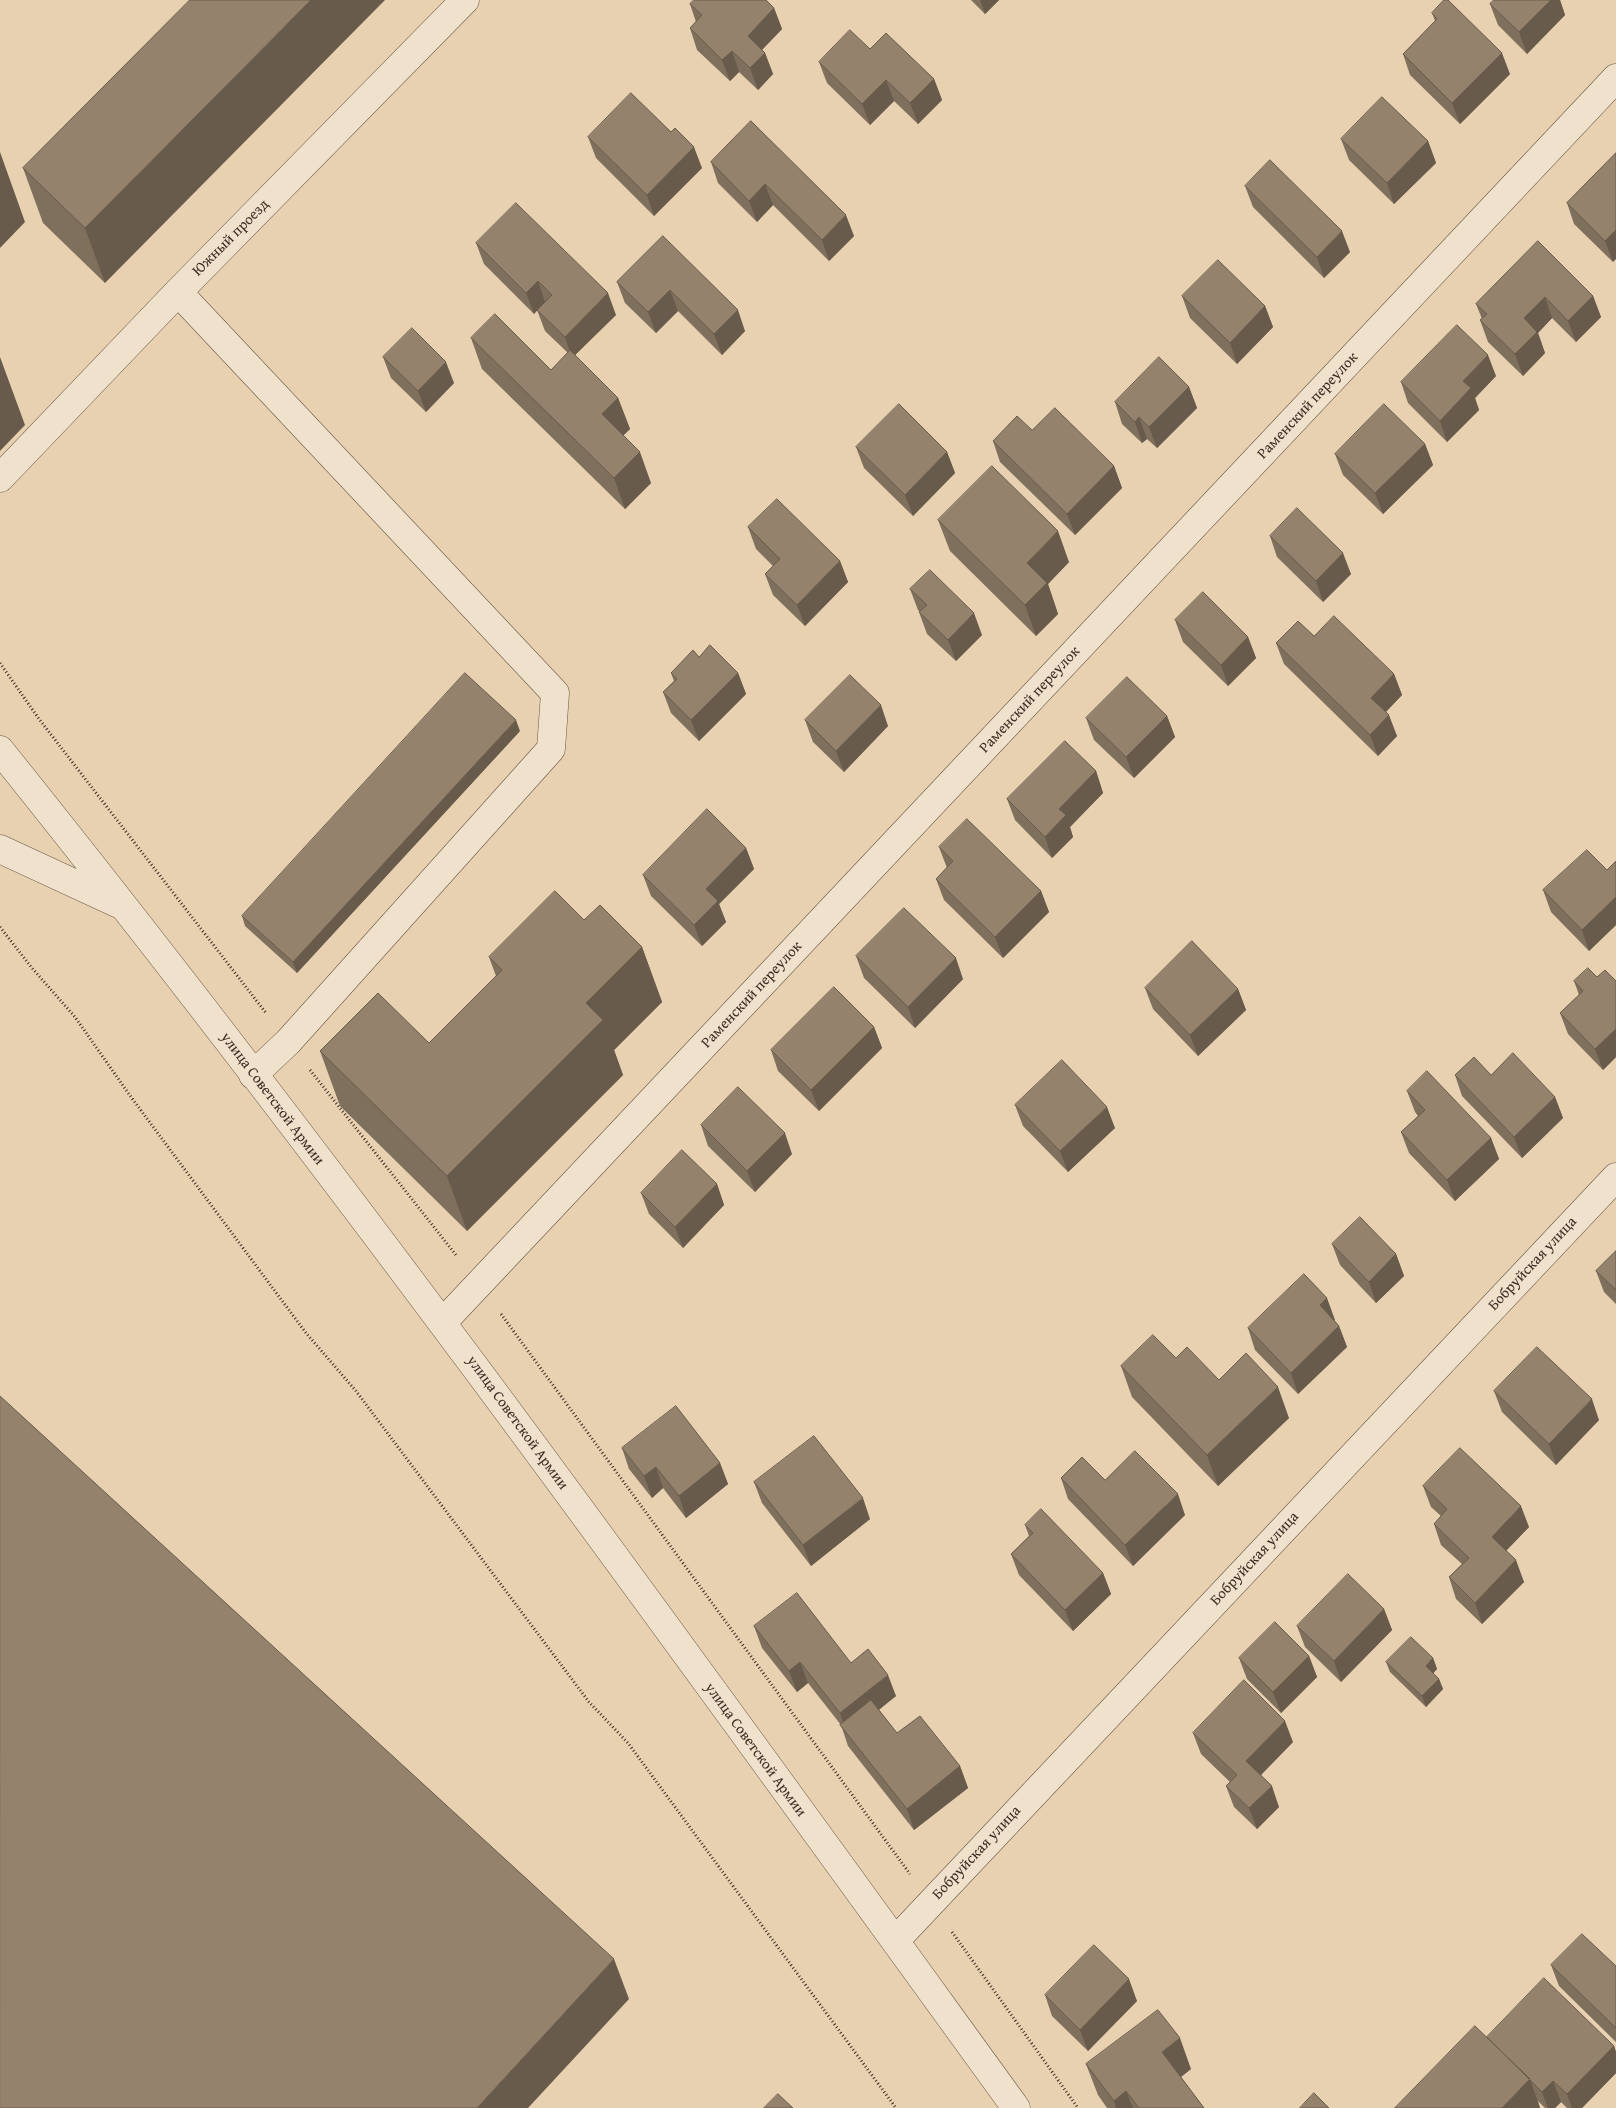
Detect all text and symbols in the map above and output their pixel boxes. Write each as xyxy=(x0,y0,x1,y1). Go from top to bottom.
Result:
street label: Южный проезд xyxy=(189,196,273,280)
street label: Раменский переулок xyxy=(1254,349,1362,463)
street label: Раменский переулок xyxy=(976,643,1084,757)
street label: Раменский переулок xyxy=(698,938,806,1052)
street label: улица Советской Армии xyxy=(216,1029,328,1169)
street label: Бобруйская улица xyxy=(1485,1213,1581,1315)
street label: улица Советской Армии xyxy=(462,1352,572,1494)
street label: Бобруйская улица xyxy=(1207,1508,1303,1610)
street label: улица Советской Армии xyxy=(700,1679,810,1821)
street label: Бобруйская улица xyxy=(929,1802,1025,1904)

